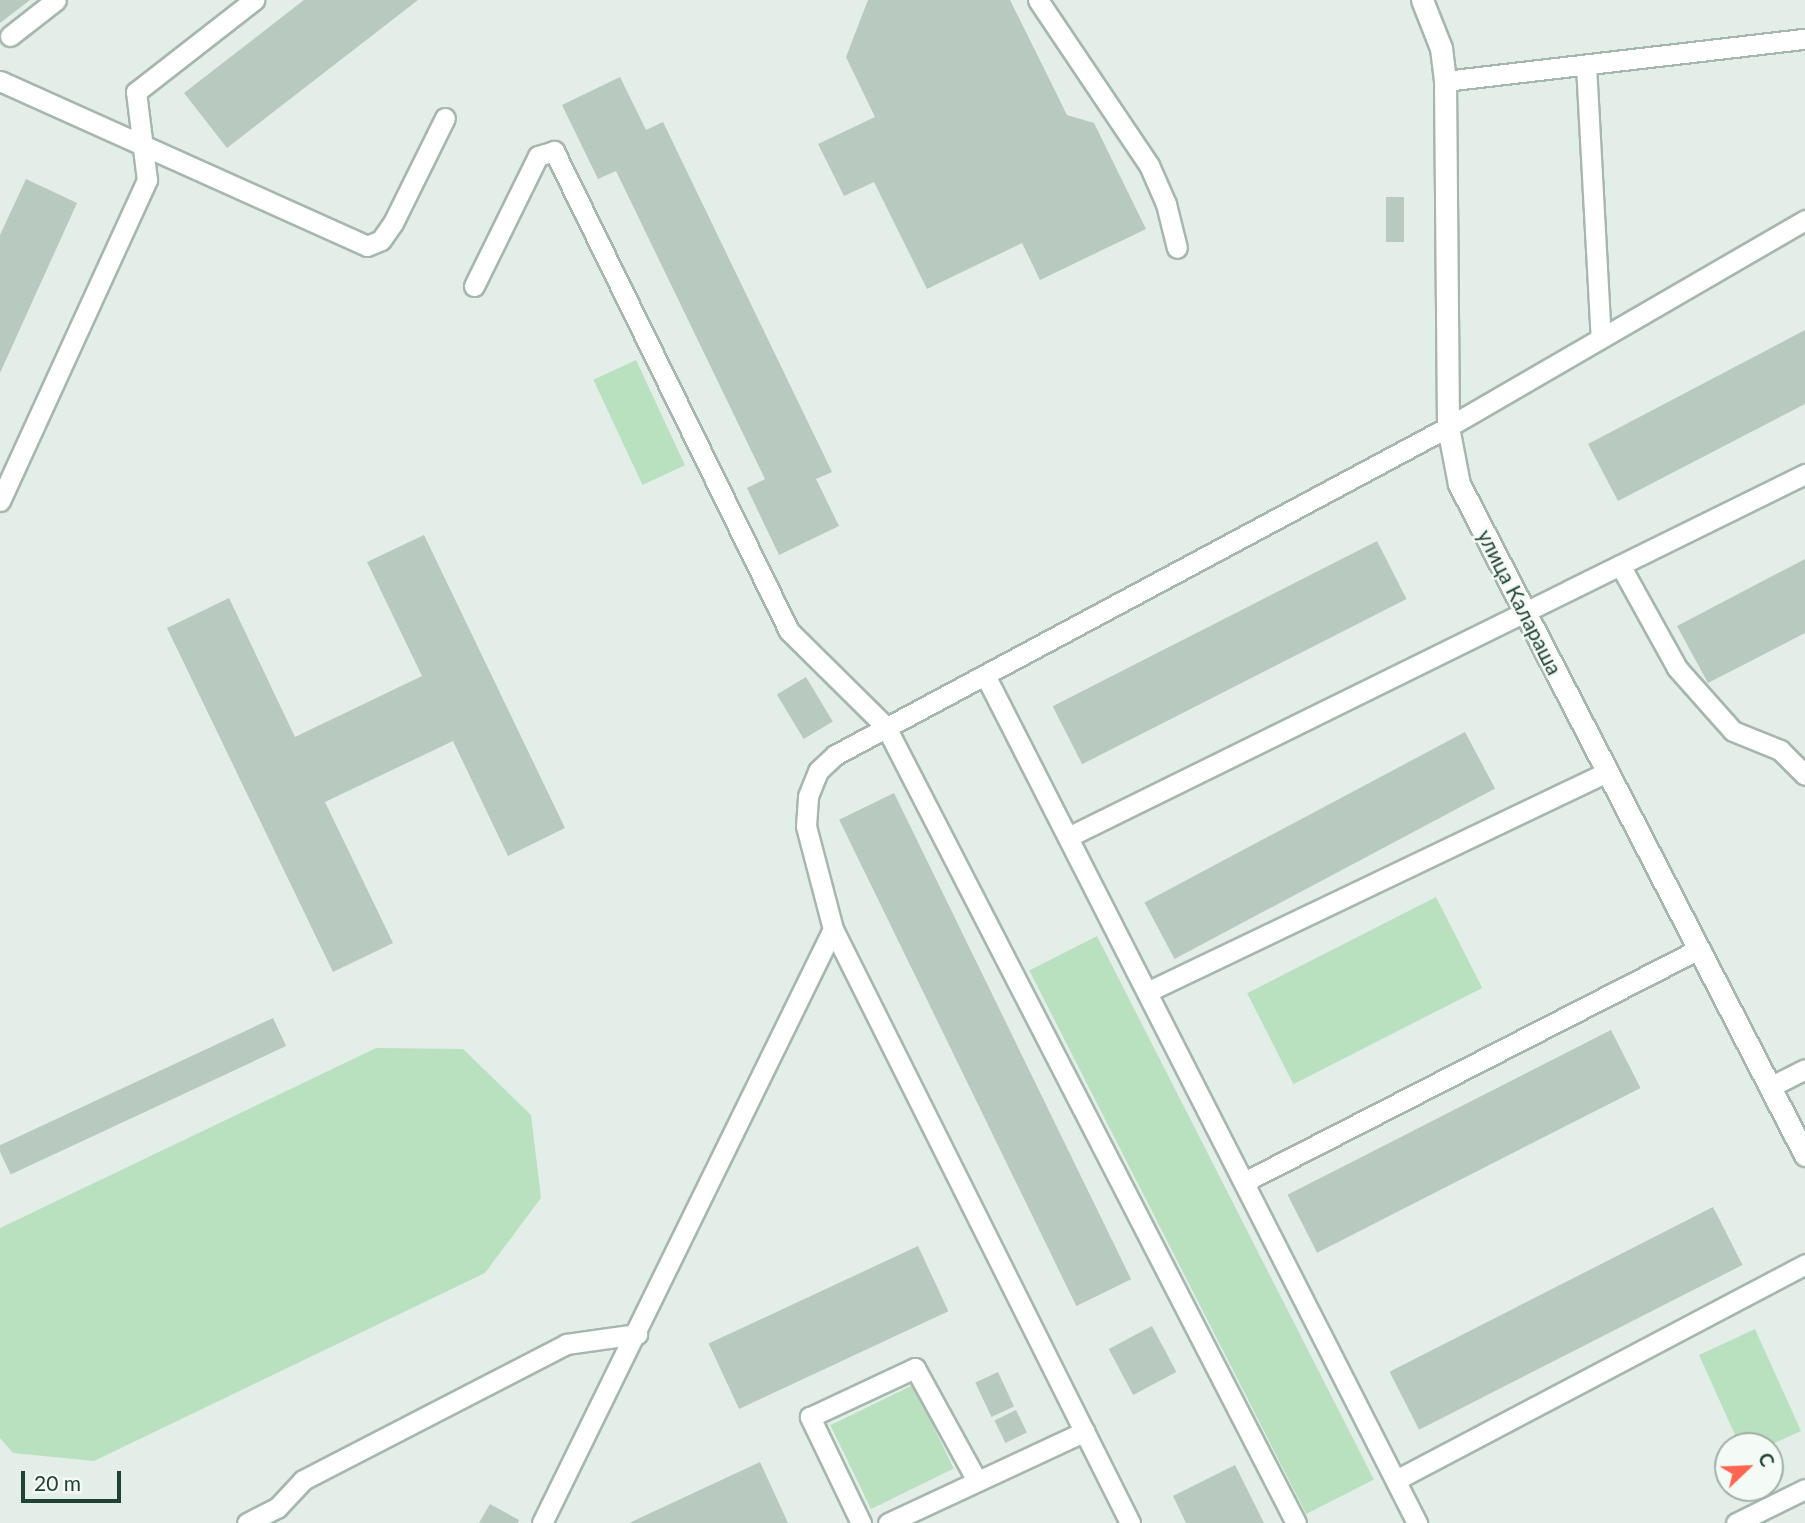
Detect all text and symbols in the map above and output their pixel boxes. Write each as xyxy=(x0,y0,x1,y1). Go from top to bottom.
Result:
street label: улица Калараша xyxy=(1473,525,1567,679)
north arrow xyxy=(1714,1432,1784,1502)
text: С xyxy=(1754,1449,1780,1470)
scale bar xyxy=(24,1456,124,1500)
text: 20 m xyxy=(34,1470,81,1495)

